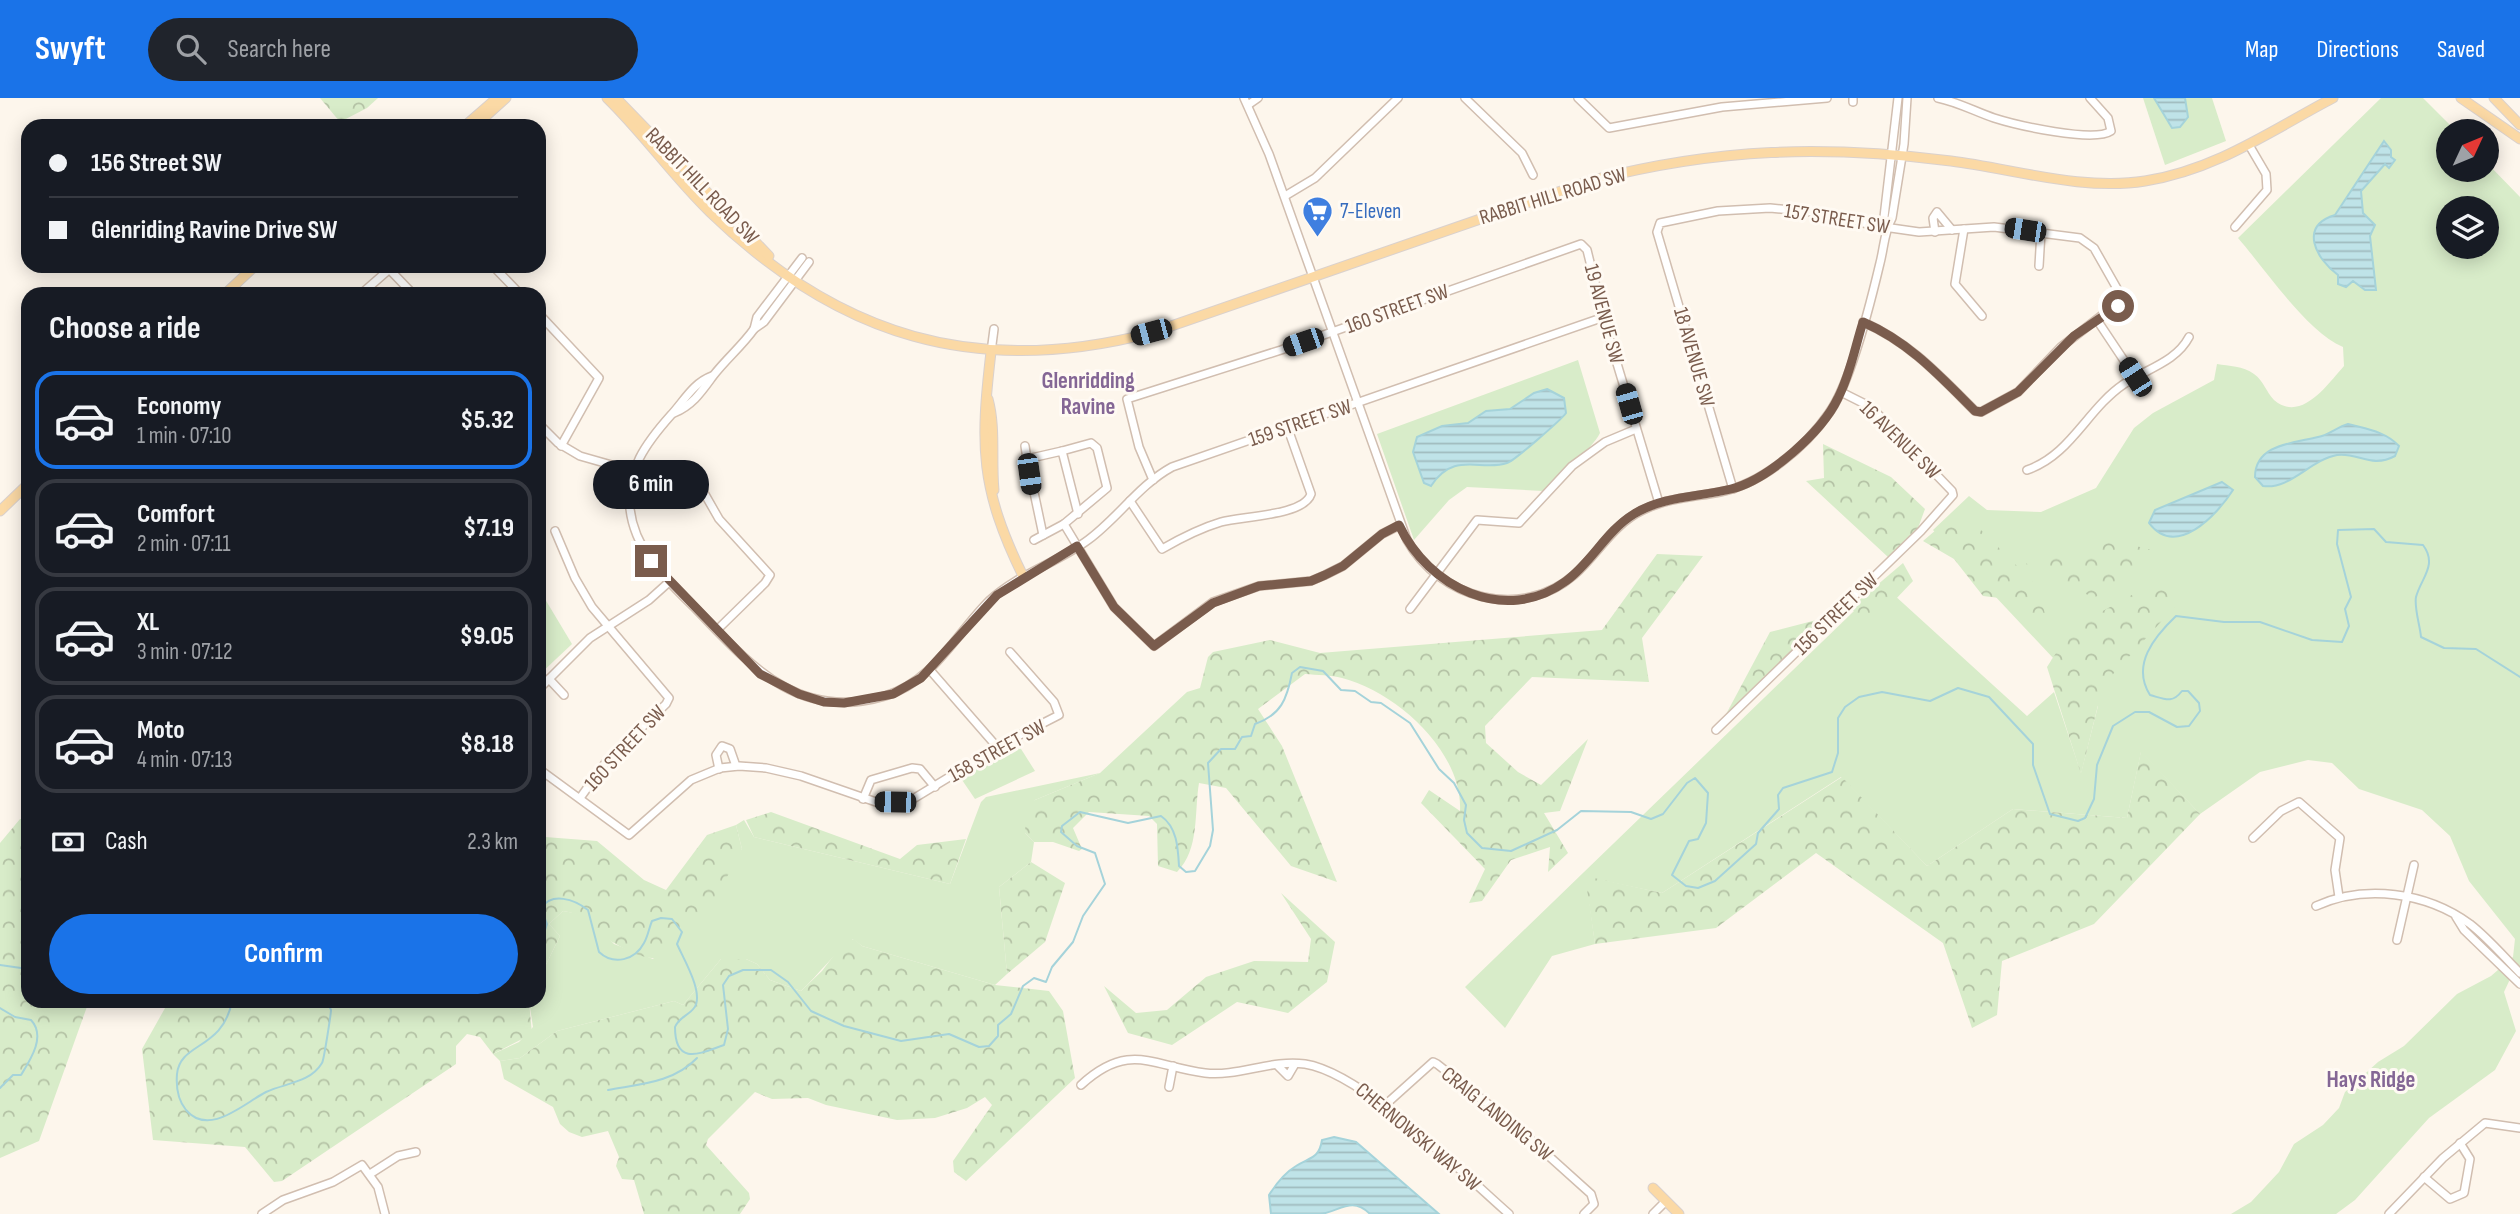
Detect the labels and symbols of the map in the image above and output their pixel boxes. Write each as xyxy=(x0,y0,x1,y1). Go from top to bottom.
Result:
north arrow xyxy=(2436,119,2499,182)
street label: RABBIT HILL ROAD SW xyxy=(640,123,764,250)
street label: RABBIT HILL ROAD SW xyxy=(1477,162,1630,230)
supermarket icon: 7-Eleven xyxy=(1300,194,1334,238)
street label: 157 STREET SW xyxy=(1783,198,1892,240)
place label: 7-Eleven xyxy=(1340,199,1401,224)
car xyxy=(2003,216,2048,244)
street label: 19 AVENUE SW xyxy=(1579,261,1629,367)
street label: 160 STREET SW xyxy=(1342,279,1452,339)
route start xyxy=(2102,290,2134,322)
street label: 18 AVENUE SW xyxy=(1668,304,1720,410)
car xyxy=(1128,316,1175,348)
car xyxy=(1280,325,1327,359)
car xyxy=(2115,354,2156,400)
district label: Glenridding Ravine xyxy=(1041,367,1135,421)
car xyxy=(1614,381,1645,427)
street label: 159 STREET SW xyxy=(1245,394,1355,452)
street label: 16 AVENUE SW xyxy=(1855,396,1946,485)
car xyxy=(1016,452,1043,496)
callout: 6 min xyxy=(593,460,709,508)
route end xyxy=(635,545,667,577)
street label: 156 STREET SW xyxy=(1789,568,1883,660)
street label: 160 STREET SW xyxy=(579,700,671,796)
street label: 158 STREET SW xyxy=(944,714,1050,788)
car xyxy=(874,791,917,813)
street label: CRAIG LANDING SW xyxy=(1436,1061,1558,1167)
district label: Hays Ridge xyxy=(2327,1066,2415,1094)
street label: CHERNOWSKI WAY SW xyxy=(1350,1077,1486,1197)

